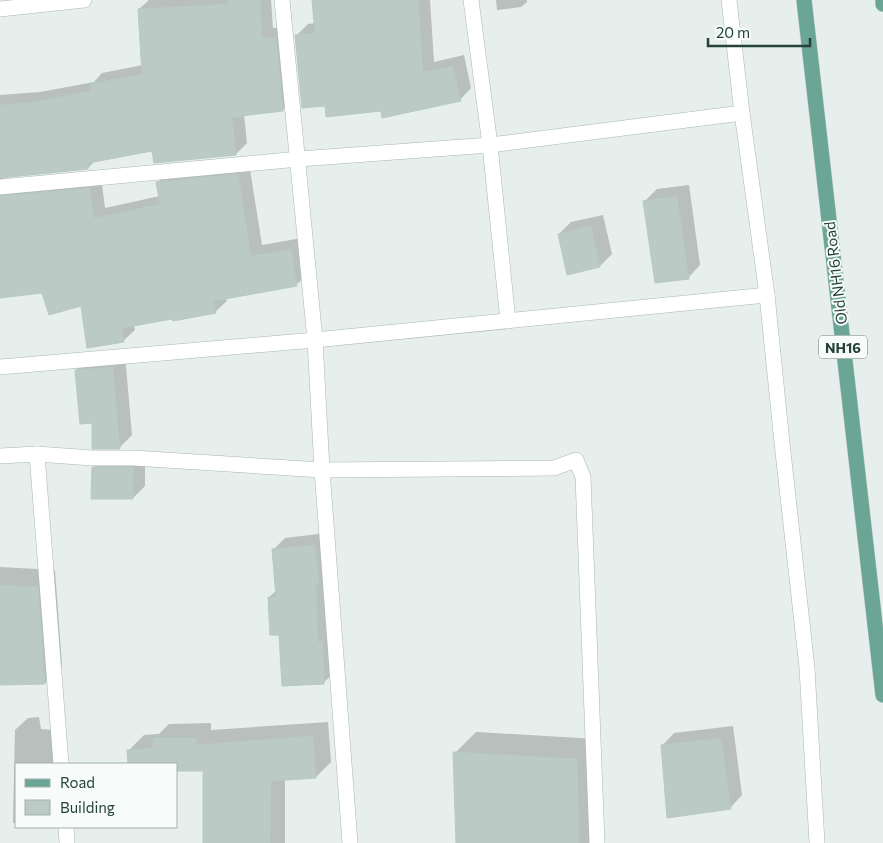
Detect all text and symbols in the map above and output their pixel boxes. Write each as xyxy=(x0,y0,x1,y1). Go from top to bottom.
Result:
scale bar xyxy=(708,15,810,47)
text: 20 m xyxy=(716,23,750,41)
street label: Old NH16 Road xyxy=(820,221,850,325)
road number: NH16 xyxy=(819,336,867,358)
legend xyxy=(15,763,178,828)
text: Road xyxy=(60,773,95,791)
text: Building xyxy=(60,798,115,816)

